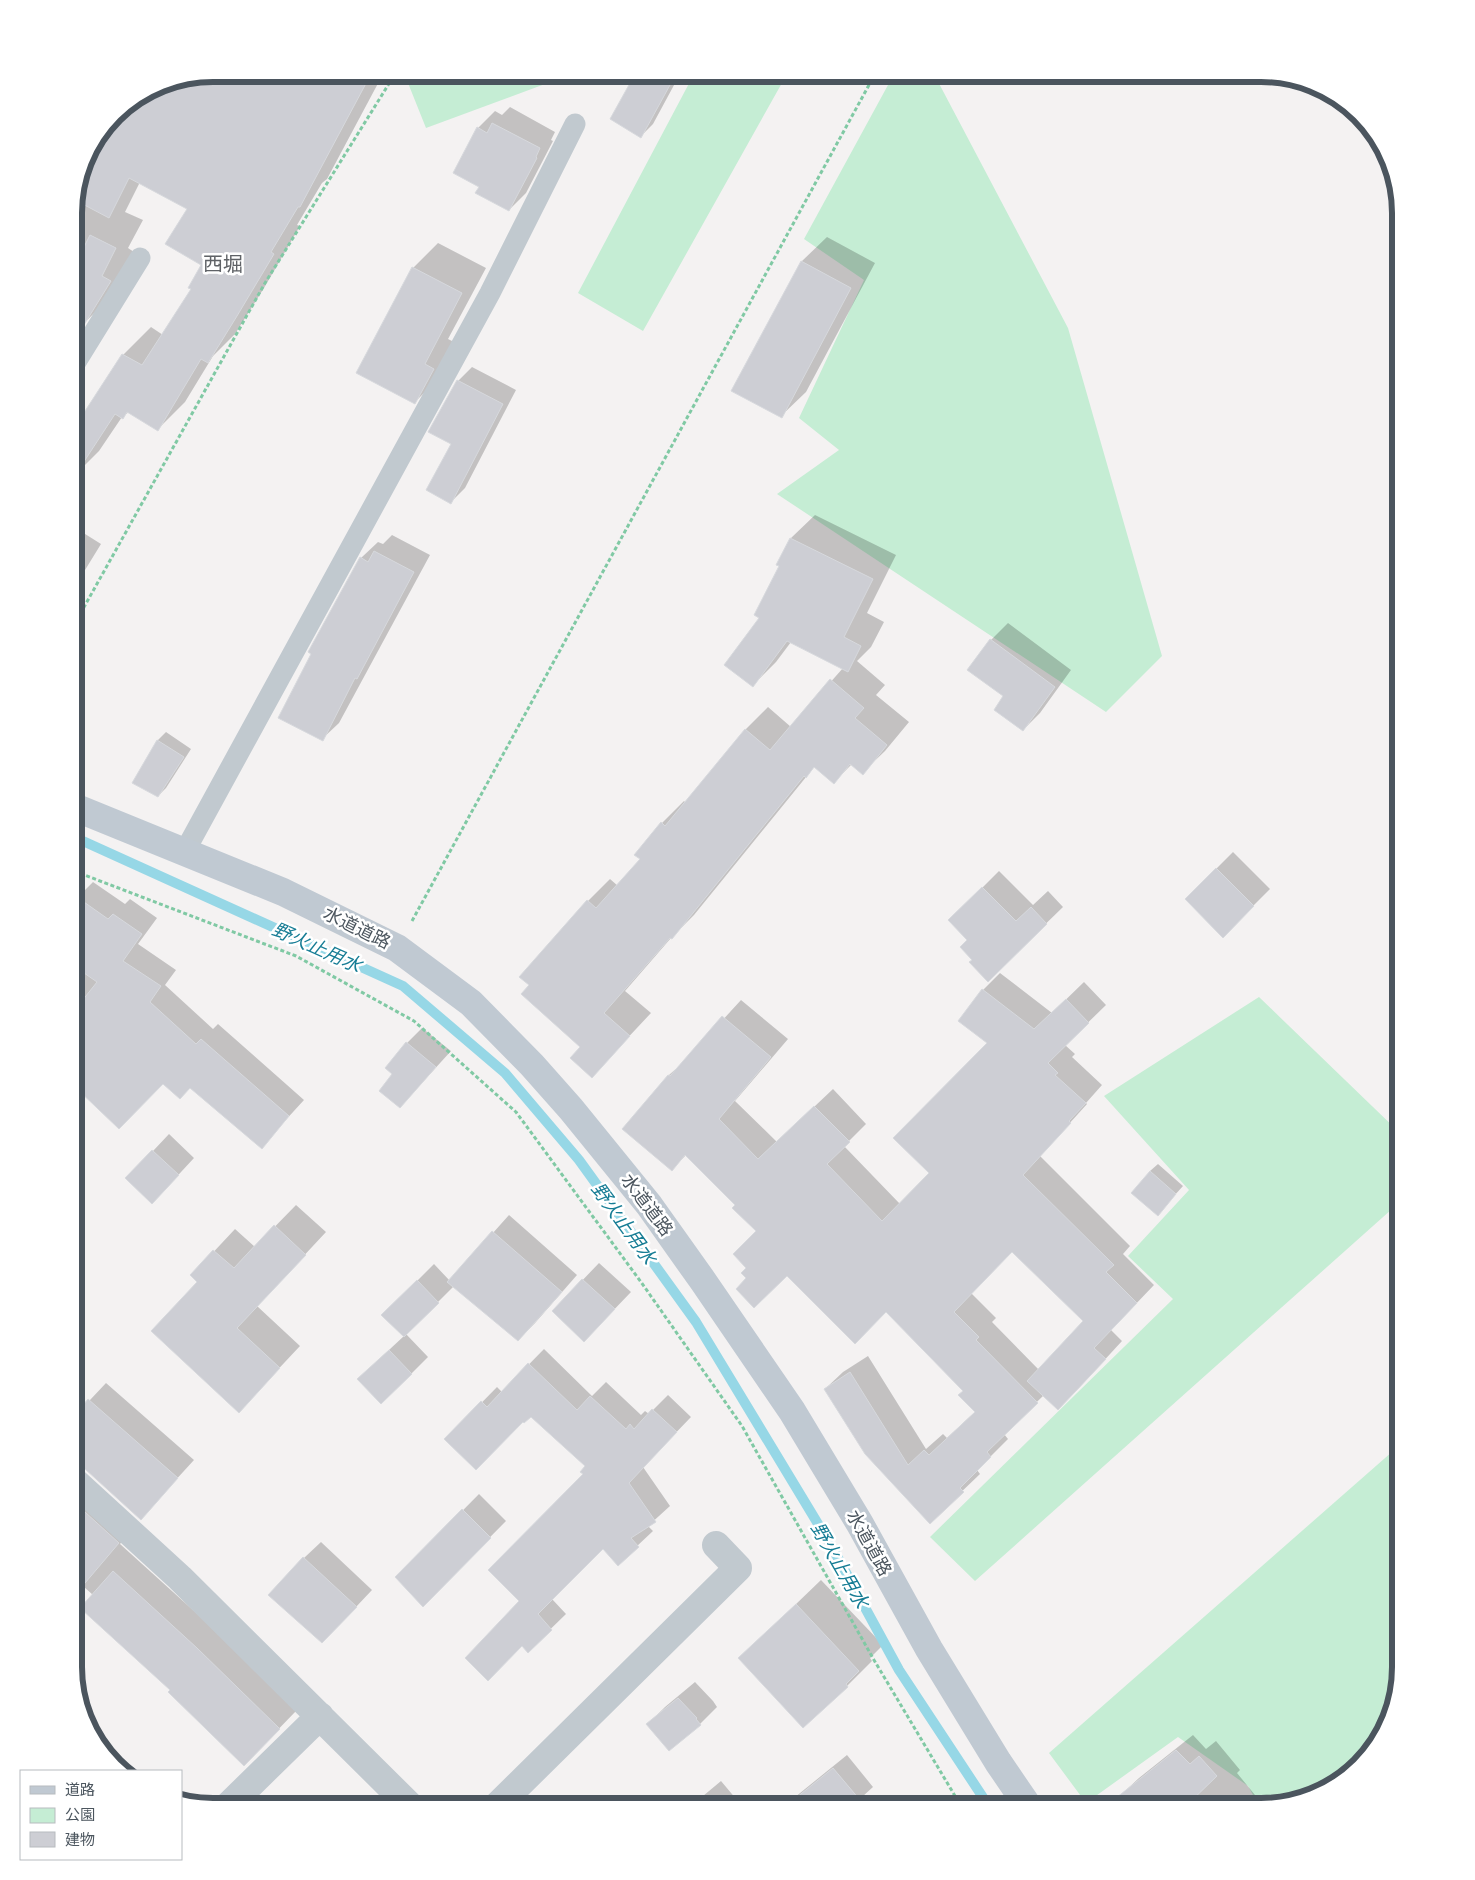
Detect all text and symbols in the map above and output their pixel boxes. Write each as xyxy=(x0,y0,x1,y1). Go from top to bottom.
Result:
district label: 西堀 xyxy=(203,251,243,275)
street label: 水道道路 xyxy=(320,901,395,953)
water label: 野火止用水 xyxy=(269,917,367,977)
street label: 水道道路 xyxy=(617,1169,678,1240)
water label: 野火止用水 xyxy=(587,1178,663,1270)
street label: 水道道路 xyxy=(843,1506,897,1579)
water label: 野火止用水 xyxy=(807,1518,875,1613)
legend xyxy=(20,1770,182,1860)
text: 道路 xyxy=(65,1780,95,1798)
text: 公園 xyxy=(65,1805,95,1823)
text: 建物 xyxy=(65,1830,95,1848)

